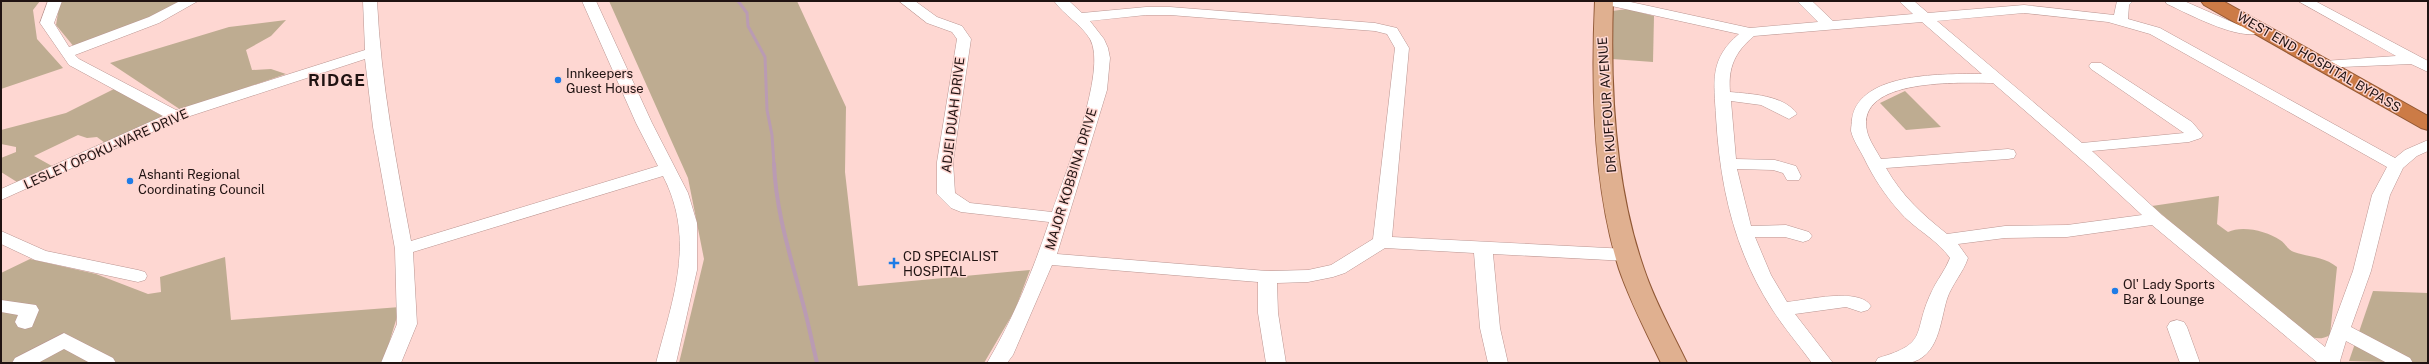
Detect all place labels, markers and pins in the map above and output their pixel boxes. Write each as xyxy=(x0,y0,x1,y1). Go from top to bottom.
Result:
place label: Innkeepers Guest House xyxy=(566,66,644,96)
marker: Innkeepers Guest House xyxy=(553,75,563,85)
place label: Ashanti Regional Coordinating Council xyxy=(138,167,265,197)
marker: Ashanti Regional Coordinating Council xyxy=(125,176,135,186)
place label: CD SPECIALIST HOSPITAL xyxy=(903,249,999,279)
marker: CD SPECIALIST HOSPITAL xyxy=(888,257,900,269)
place label: Ol' Lady Sports Bar & Lounge xyxy=(2123,277,2215,307)
marker: Ol' Lady Sports Bar & Lounge xyxy=(2110,286,2120,296)

